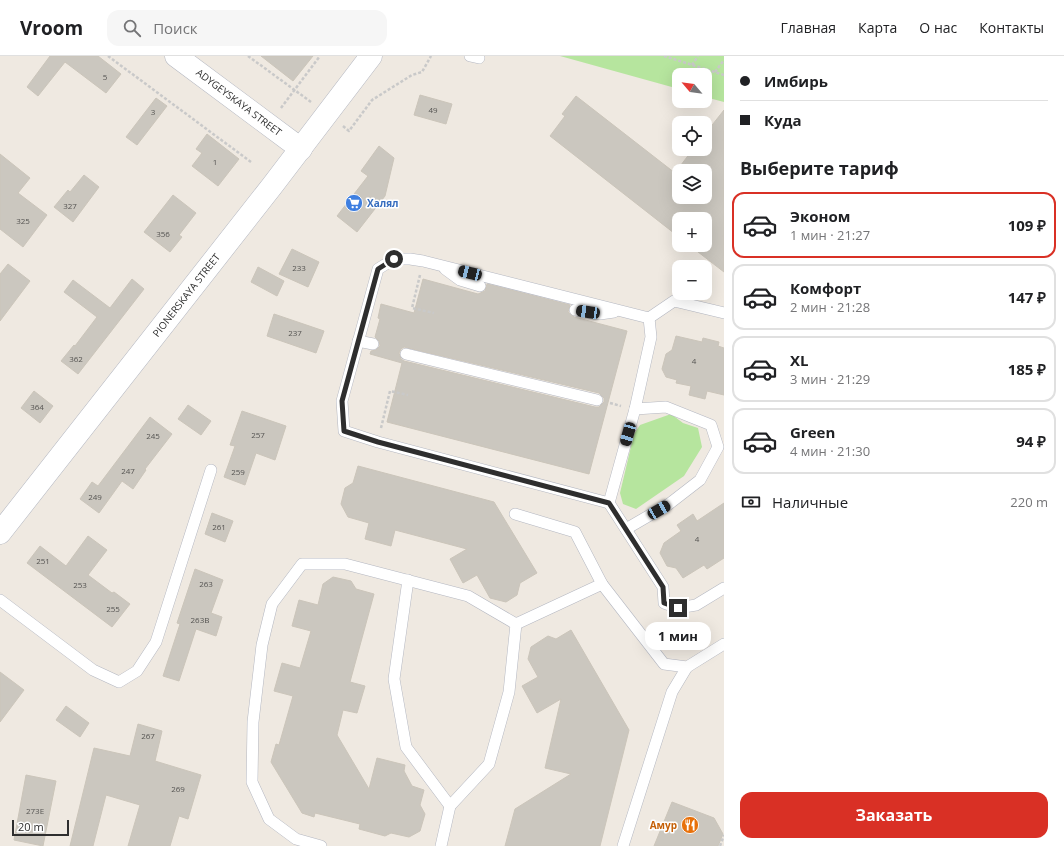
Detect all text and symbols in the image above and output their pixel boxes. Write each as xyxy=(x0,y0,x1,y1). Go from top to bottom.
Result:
search box xyxy=(107,10,387,46)
text: Vroom xyxy=(20,15,83,41)
icon: search xyxy=(121,17,143,39)
text: Поиск xyxy=(153,18,198,38)
text: Главная xyxy=(781,18,836,37)
text: Карта xyxy=(858,18,897,37)
text: О нас xyxy=(919,18,957,37)
text: Контакты xyxy=(979,18,1044,37)
street label: ADYGEYSKAYA STREET xyxy=(193,65,285,139)
north arrow xyxy=(672,68,712,108)
map controls xyxy=(672,68,712,300)
house number: 5 xyxy=(103,71,108,82)
text: Имбирь xyxy=(764,71,828,91)
house number: 49 xyxy=(428,104,438,115)
house number: 3 xyxy=(151,106,156,117)
text: Куда xyxy=(764,110,802,130)
button: locate xyxy=(672,116,712,156)
house number: 1 xyxy=(213,156,217,167)
text: Выберите тариф xyxy=(740,156,899,180)
button: layers xyxy=(672,164,712,204)
supermarket icon: Халял xyxy=(344,193,364,213)
place label: Халял xyxy=(367,196,399,210)
house number: 327 xyxy=(63,200,77,211)
text: Эконом xyxy=(790,206,850,226)
icon: car xyxy=(742,207,778,243)
button: + xyxy=(672,212,712,252)
house number: 325 xyxy=(16,215,30,226)
text: 109 ₽ xyxy=(1008,215,1046,235)
text: 1 мин · 21:27 xyxy=(790,226,870,244)
house number: 356 xyxy=(156,228,170,239)
street label: PIONERSKAYA STREET xyxy=(149,250,223,340)
route start xyxy=(385,250,403,268)
button: − xyxy=(672,260,712,300)
house number: 233 xyxy=(292,262,306,273)
car xyxy=(457,264,483,282)
text: Комфорт xyxy=(790,278,861,298)
icon: car xyxy=(742,279,778,315)
text: 147 ₽ xyxy=(1008,287,1046,307)
text: 2 мин · 21:28 xyxy=(790,298,870,316)
car xyxy=(575,304,601,320)
house number: 237 xyxy=(288,327,302,338)
text: XL xyxy=(790,350,808,370)
icon: car xyxy=(742,351,778,387)
house number: 362 xyxy=(69,353,83,364)
house number: 4 xyxy=(692,355,697,366)
text: 185 ₽ xyxy=(1008,359,1046,379)
text: 3 мин · 21:29 xyxy=(790,370,870,388)
house number: 364 xyxy=(30,401,44,412)
car xyxy=(619,421,637,447)
text: Green xyxy=(790,422,835,442)
icon: car xyxy=(742,423,778,459)
house number: 257 xyxy=(251,429,265,440)
house number: 245 xyxy=(146,430,160,441)
text: 94 ₽ xyxy=(1016,431,1046,451)
text: 4 мин · 21:30 xyxy=(790,442,870,460)
house number: 247 xyxy=(121,465,135,476)
house number: 259 xyxy=(231,466,245,477)
house number: 249 xyxy=(88,491,102,502)
icon: cash xyxy=(740,491,762,513)
text: Наличные xyxy=(772,492,848,512)
text: 220 m xyxy=(1010,493,1048,511)
car xyxy=(646,499,672,521)
house number: 261 xyxy=(212,521,226,532)
house number: 4 xyxy=(695,533,700,544)
house number: 251 xyxy=(36,555,50,566)
house number: 263 xyxy=(199,578,213,589)
house number: 253 xyxy=(73,579,87,590)
route end xyxy=(669,599,687,617)
house number: 255 xyxy=(106,603,120,614)
house number: 263В xyxy=(191,614,209,625)
callout: 1 мин xyxy=(645,622,711,650)
text: 1 мин xyxy=(658,627,698,645)
house number: 267 xyxy=(141,730,155,741)
house number: 269 xyxy=(171,783,185,794)
button: Заказать xyxy=(740,792,1048,838)
house number: 273Е xyxy=(26,805,44,816)
restaurant icon: Амур xyxy=(680,815,700,835)
scale bar xyxy=(12,818,69,837)
place label: Амур xyxy=(650,818,677,832)
text: 20 m xyxy=(18,819,44,834)

